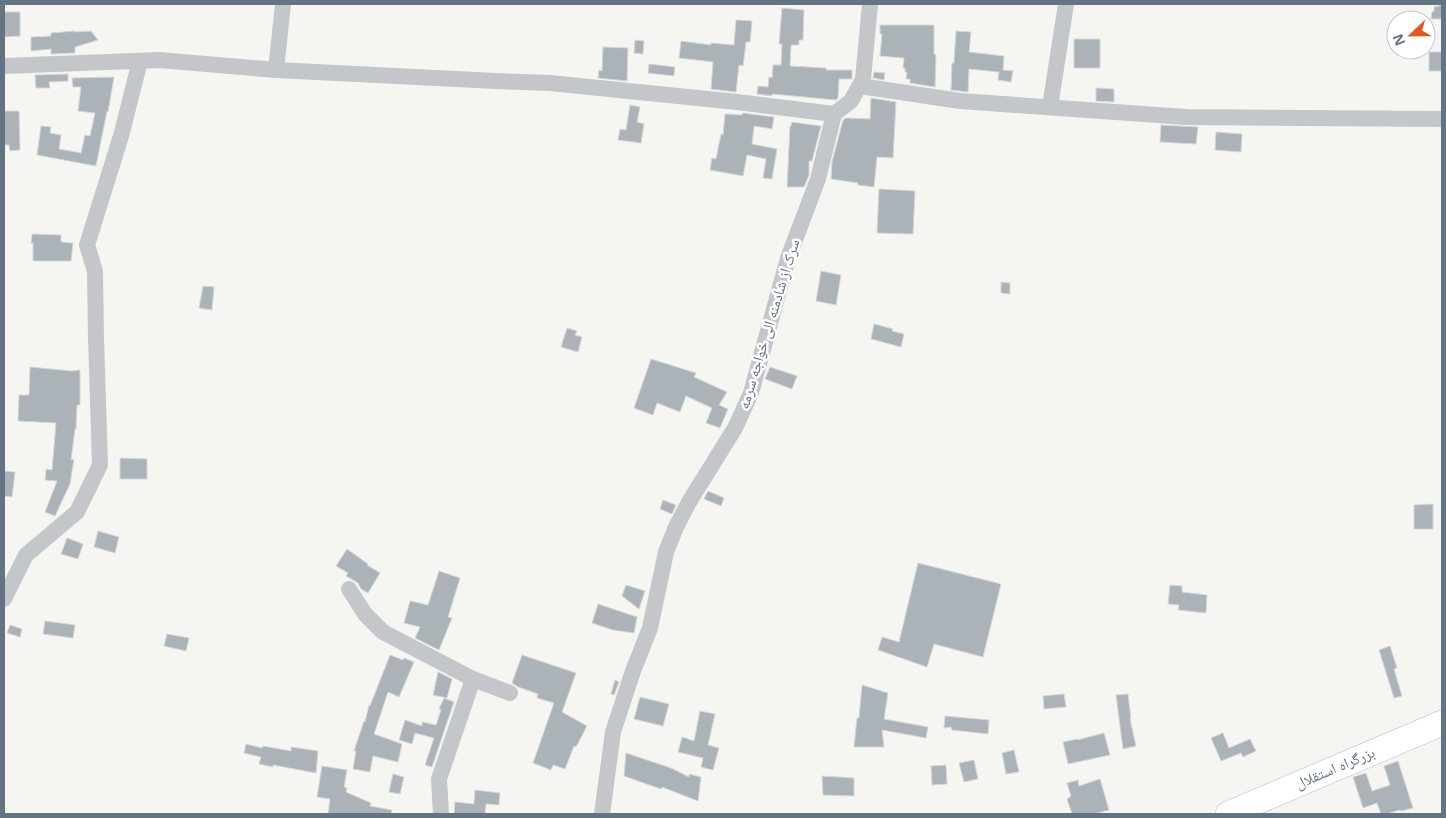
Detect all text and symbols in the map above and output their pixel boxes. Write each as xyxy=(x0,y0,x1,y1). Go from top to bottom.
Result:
north arrow xyxy=(1386,10,1436,60)
text: N xyxy=(1388,31,1409,49)
street label: سرک از شادمنه الی خواجه سرمه xyxy=(733,236,804,411)
street label: بزرگراه استقلال xyxy=(1292,741,1378,794)

